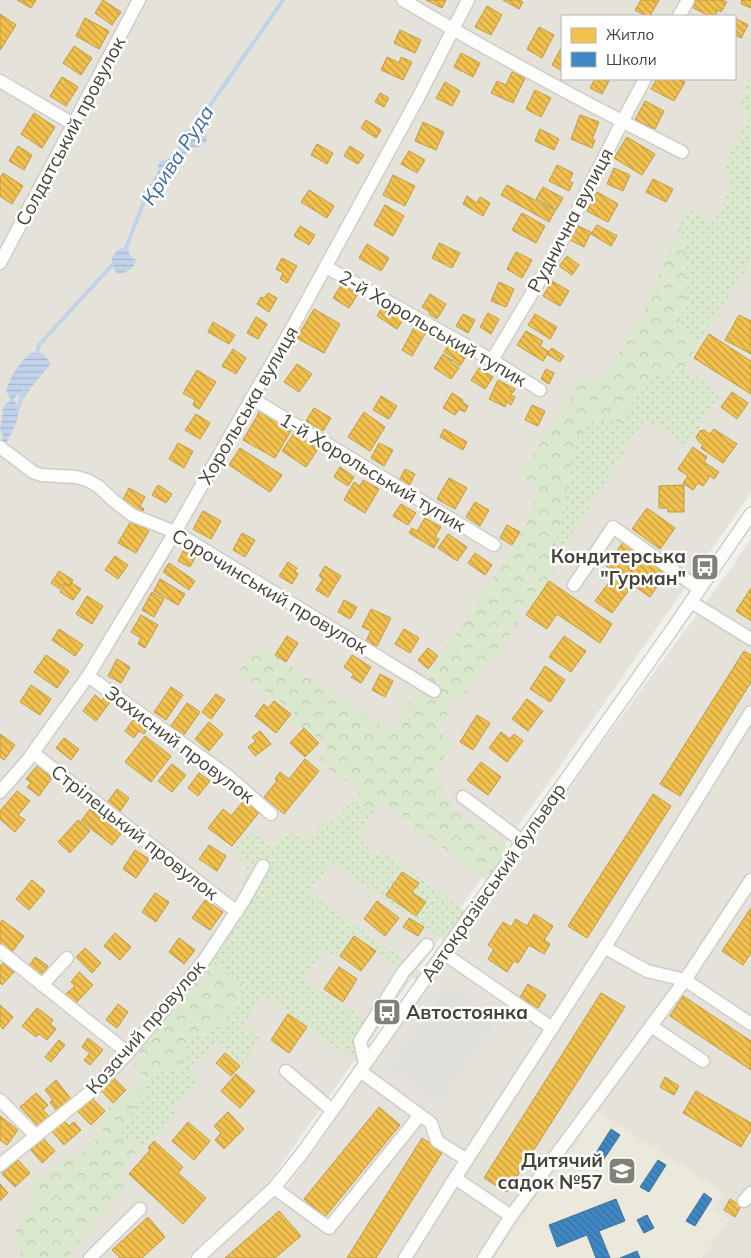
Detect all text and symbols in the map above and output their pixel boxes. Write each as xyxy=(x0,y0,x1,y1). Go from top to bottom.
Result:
legend xyxy=(561,15,736,80)
text: Житло xyxy=(606,25,654,44)
street label: Солдатський провулок xyxy=(10,32,130,230)
text: Школи xyxy=(606,50,657,69)
water label: Крива Руда xyxy=(136,100,218,210)
street label: Руднична вулиця xyxy=(522,144,618,296)
street label: 2-й Хорольський тупик xyxy=(335,264,532,392)
street label: Хорольська вулиця xyxy=(193,322,303,488)
street label: 1-й Хорольський тупик xyxy=(276,407,471,537)
street label: Сорочинський провулок xyxy=(168,523,373,659)
place label: Кондитерська "Гурман" xyxy=(551,544,686,590)
bus stop icon: Кондитерська "Гурман" xyxy=(690,552,720,582)
street label: Захисний провулок xyxy=(101,680,260,808)
street label: Стрілецький провулок xyxy=(46,759,224,905)
street label: Автокразівський бульвар xyxy=(415,778,571,986)
street label: Козачий провулок xyxy=(80,955,210,1099)
bus stop icon: Автостоянка xyxy=(372,997,402,1027)
place label: Автостоянка xyxy=(406,1000,528,1024)
place label: Дитячий садок №57 xyxy=(498,1148,603,1194)
school or university icon: Дитячий садок №57 xyxy=(607,1156,637,1186)

